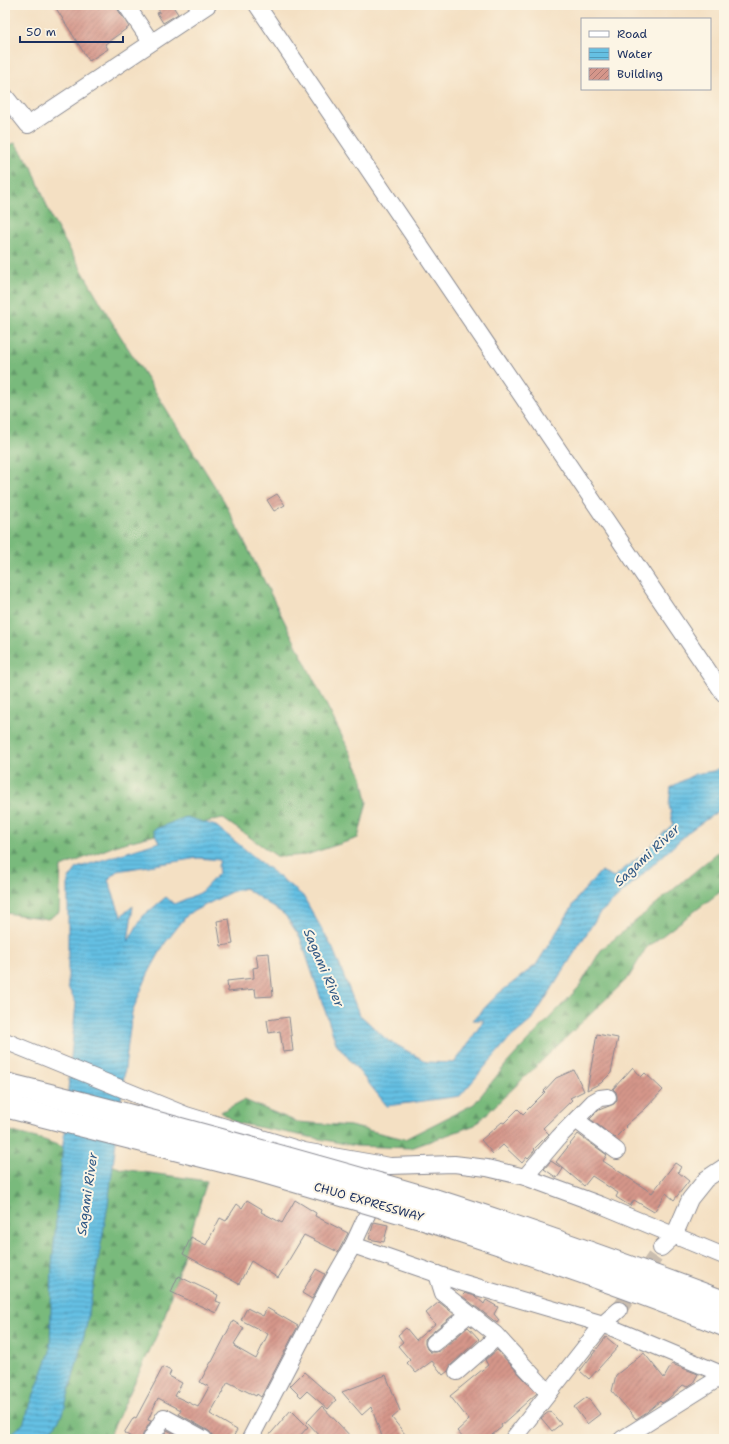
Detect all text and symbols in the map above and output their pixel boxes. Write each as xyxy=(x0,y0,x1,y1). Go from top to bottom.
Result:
scale bar xyxy=(20,18,123,44)
legend xyxy=(581,18,711,90)
text: 50 m xyxy=(26,24,56,40)
text: Road xyxy=(617,26,648,42)
text: Water xyxy=(617,46,653,62)
text: Building xyxy=(617,66,663,82)
water label: Sagami River xyxy=(611,820,684,890)
water label: Sagami River xyxy=(300,926,348,1011)
water label: Sagami River xyxy=(73,1151,101,1237)
street label: CHUO EXPRESSWAY xyxy=(312,1179,427,1226)

